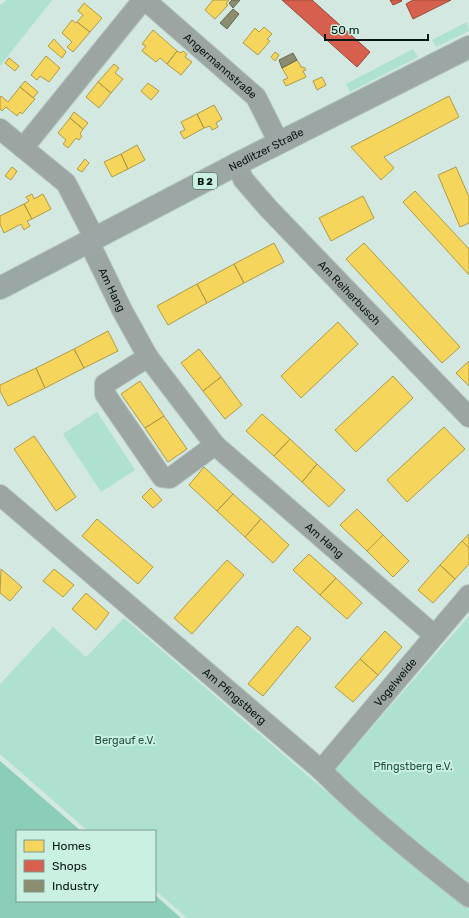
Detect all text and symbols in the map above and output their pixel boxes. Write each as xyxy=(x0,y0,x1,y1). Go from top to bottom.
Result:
scale bar xyxy=(325,16,428,42)
text: 50 m xyxy=(331,23,359,37)
street label: Angermannstraße xyxy=(181,31,259,102)
street label: Nedlitzer Straße xyxy=(227,125,306,174)
road number: B 2 xyxy=(193,173,217,189)
street label: Am Reiherbusch xyxy=(315,258,383,328)
street label: Am Hang xyxy=(96,266,128,314)
street label: Am Hang xyxy=(302,520,346,561)
street label: Vogelweide xyxy=(372,656,420,709)
street label: Am Pfingstberg xyxy=(200,666,269,727)
park label: Bergauf e.V. xyxy=(95,734,156,747)
park label: Pfingstberg e.V. xyxy=(373,760,453,773)
legend xyxy=(16,830,156,902)
text: Homes xyxy=(52,839,91,853)
text: Shops xyxy=(52,859,87,873)
text: Industry xyxy=(52,879,99,893)

